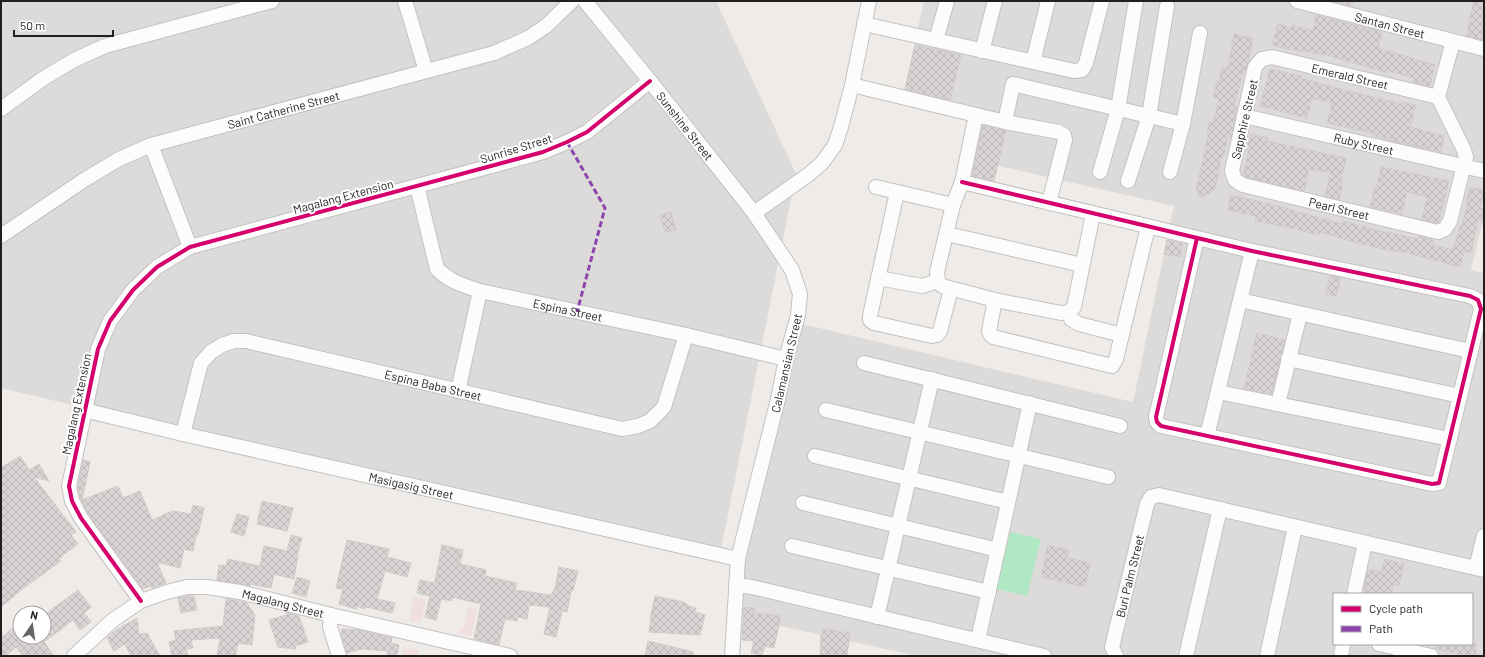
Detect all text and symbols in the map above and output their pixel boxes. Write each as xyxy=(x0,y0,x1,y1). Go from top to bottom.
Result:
street label: Santan Street xyxy=(1353,9,1426,41)
scale bar xyxy=(14,12,113,38)
text: 50 m xyxy=(20,18,45,32)
street label: Emerald Street xyxy=(1310,60,1390,92)
street label: Sapphire Street xyxy=(1228,78,1260,160)
street label: Saint Catherine Street xyxy=(226,88,341,131)
street label: Sunshine Street xyxy=(654,89,716,163)
street label: Sunrise Street xyxy=(478,130,554,166)
street label: Ruby Street xyxy=(1333,130,1395,157)
street label: Magalang Extension xyxy=(291,176,395,216)
street label: Pearl Street xyxy=(1308,194,1371,222)
street label: Espina Street xyxy=(532,296,604,324)
street label: Calamansian Street xyxy=(768,312,804,414)
street label: Magalang Extension xyxy=(58,352,94,456)
street label: Espina Baba Street xyxy=(383,367,483,403)
street label: Masigasig Street xyxy=(368,469,455,502)
street label: Buri Palm Street xyxy=(1113,533,1146,619)
street label: Magalang Street xyxy=(241,586,326,620)
legend xyxy=(1333,593,1473,645)
text: Cycle path xyxy=(1369,601,1423,615)
north arrow xyxy=(12,605,52,645)
text: N xyxy=(29,608,39,622)
text: Path xyxy=(1369,621,1393,635)

